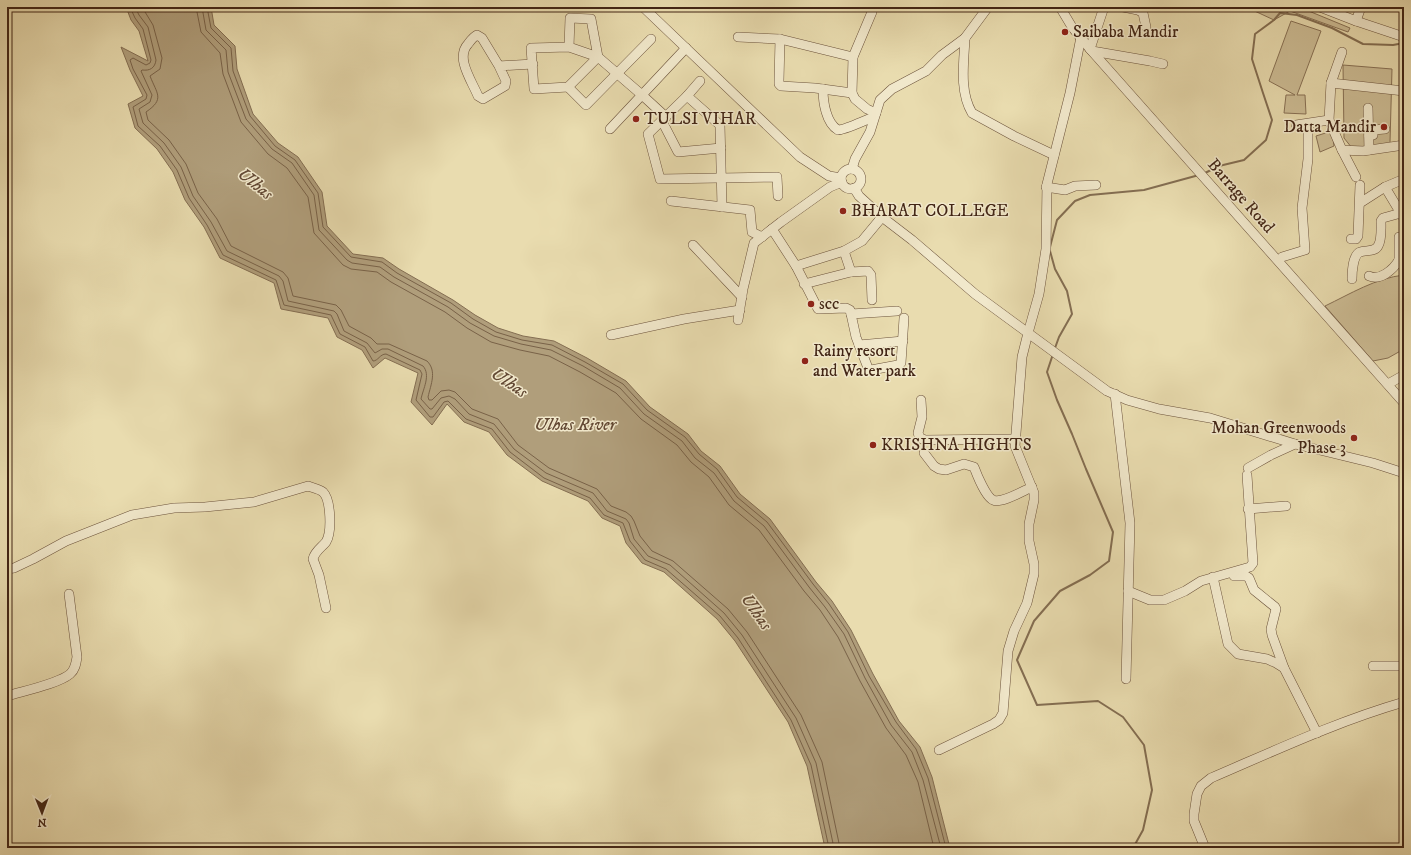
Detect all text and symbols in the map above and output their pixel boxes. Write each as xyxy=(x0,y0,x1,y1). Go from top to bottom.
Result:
place label: Saibaba Mandir xyxy=(1073,21,1179,43)
marker: Saibaba Mandir xyxy=(1060,27,1070,37)
place label: TULSI VIHAR xyxy=(644,108,757,130)
marker: TULSI VIHAR xyxy=(631,114,641,124)
place label: Datta Mandir xyxy=(1284,116,1377,138)
marker: Datta Mandir xyxy=(1379,122,1389,132)
street label: Barrage Road xyxy=(1203,154,1280,238)
water label: Ulhas xyxy=(233,163,278,205)
place label: BHARAT COLLEGE xyxy=(851,200,1009,222)
marker: BHARAT COLLEGE xyxy=(838,206,848,216)
place label: scc xyxy=(819,293,839,315)
marker: scc xyxy=(806,299,816,309)
place label: Rainy resort and Water park xyxy=(813,340,916,382)
marker: Rainy resort and Water park xyxy=(800,356,810,366)
water label: Ulhas xyxy=(486,363,532,404)
water label: Ulhas River xyxy=(534,414,617,436)
place label: Mohan Greenwoods Phase 3 xyxy=(1211,417,1346,459)
marker: Mohan Greenwoods Phase 3 xyxy=(1349,433,1359,443)
place label: KRISHNA HIGHTS xyxy=(881,434,1032,456)
marker: KRISHNA HIGHTS xyxy=(868,440,878,450)
water label: Ulhas xyxy=(736,589,777,635)
north arrow xyxy=(22,793,62,833)
text: N xyxy=(38,815,47,829)

